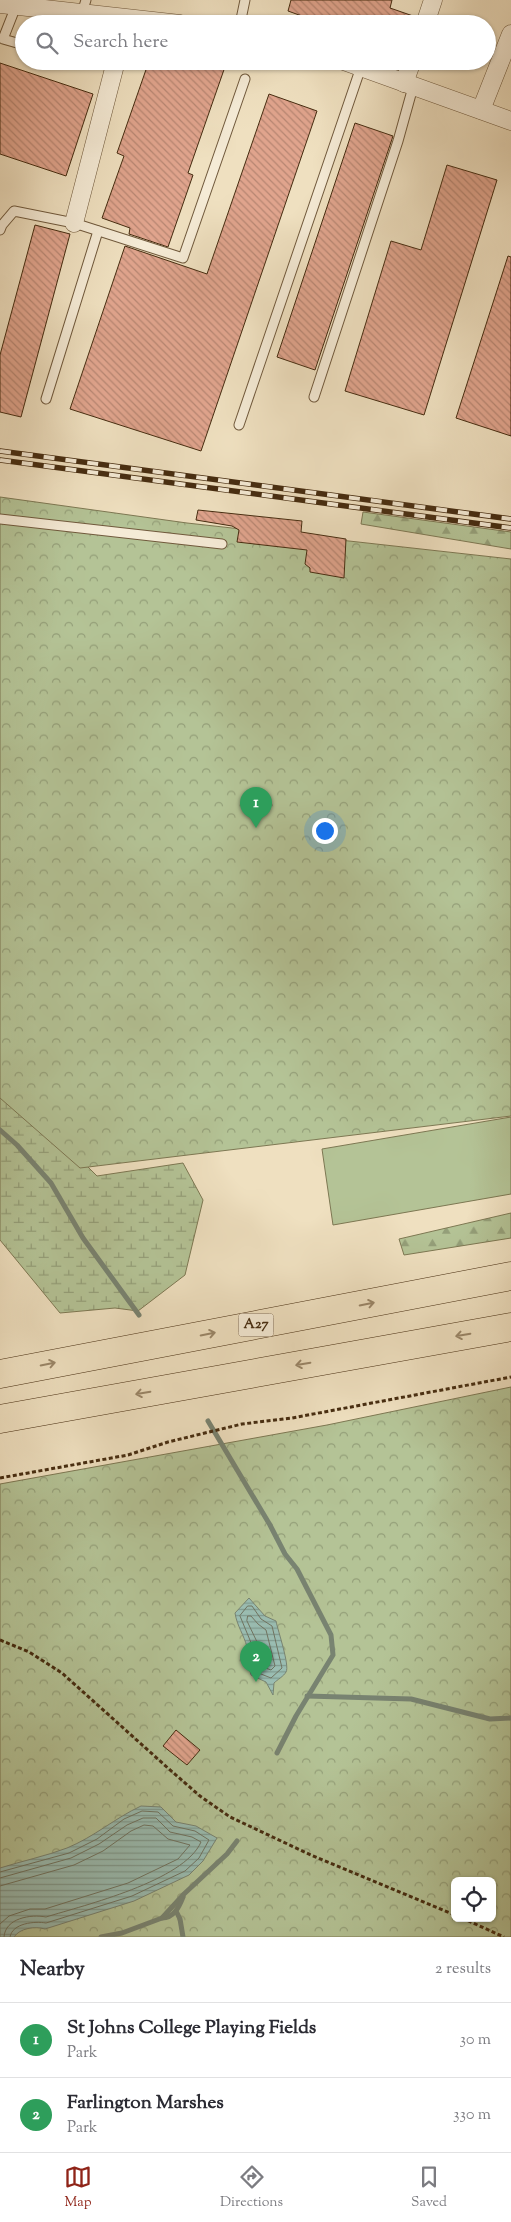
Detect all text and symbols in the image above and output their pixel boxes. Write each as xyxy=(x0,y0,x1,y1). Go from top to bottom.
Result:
search box xyxy=(15,15,496,70)
icon: search xyxy=(33,29,61,57)
text: Search here xyxy=(73,29,168,56)
pin: 1 xyxy=(240,787,272,828)
your location xyxy=(312,818,338,844)
one-way arrow xyxy=(359,1298,375,1308)
road number: A27 xyxy=(238,1314,274,1336)
one-way arrow xyxy=(199,1329,215,1338)
one-way arrow xyxy=(455,1331,471,1341)
one-way arrow xyxy=(39,1359,55,1369)
one-way arrow xyxy=(296,1360,312,1370)
one-way arrow xyxy=(136,1389,152,1399)
pin: 2 xyxy=(240,1641,272,1682)
map controls xyxy=(451,1877,496,1922)
button: locate xyxy=(451,1877,496,1922)
text: Nearby xyxy=(20,1955,85,1985)
text: 2 results xyxy=(435,1958,491,1981)
text: St Johns College Playing Fields xyxy=(67,2015,316,2042)
text: 1 xyxy=(33,2029,39,2052)
text: 30 m xyxy=(460,2029,491,2052)
text: Park xyxy=(67,2042,98,2065)
text: Farlington Marshes xyxy=(67,2090,224,2117)
text: 2 xyxy=(32,2104,40,2127)
text: 330 m xyxy=(453,2104,491,2127)
text: Park xyxy=(67,2117,98,2140)
tab: Map xyxy=(64,2163,92,2213)
tab: Directions xyxy=(220,2163,283,2213)
tab: Saved xyxy=(411,2163,447,2213)

